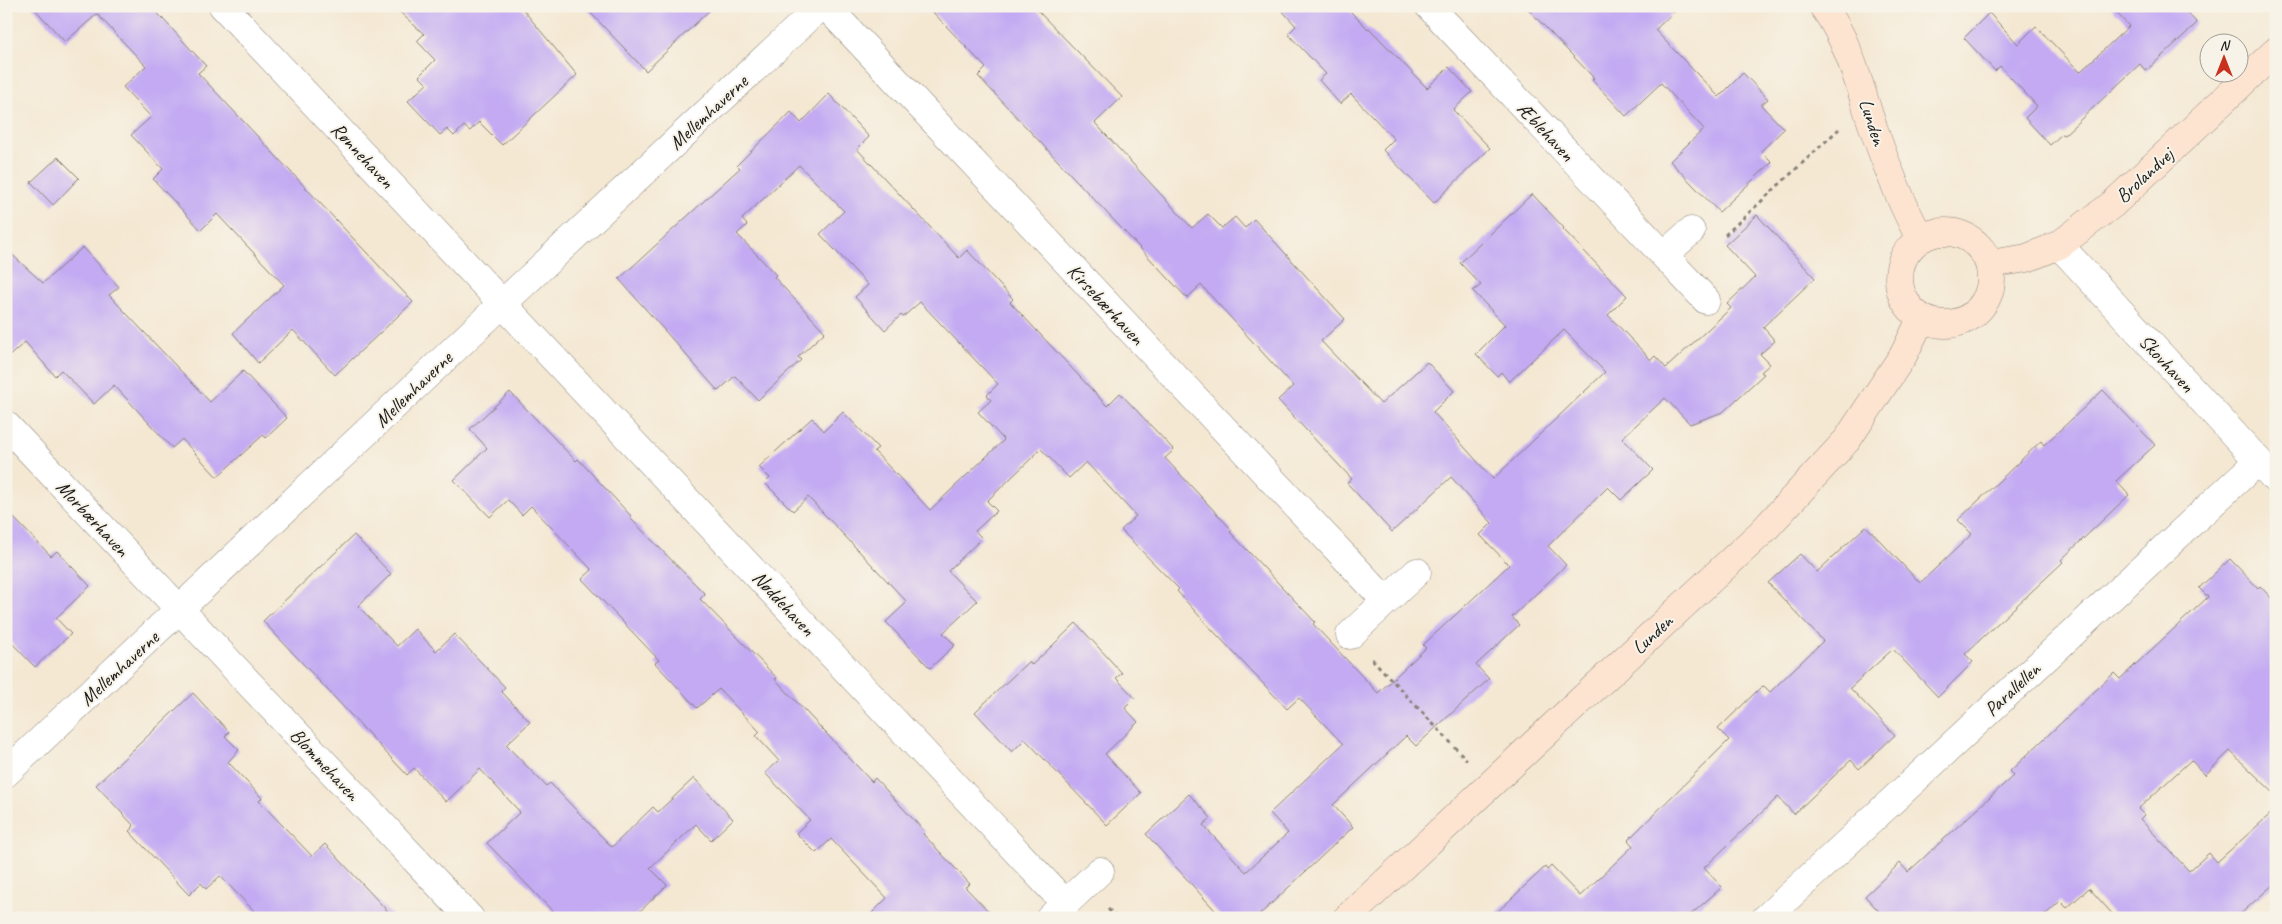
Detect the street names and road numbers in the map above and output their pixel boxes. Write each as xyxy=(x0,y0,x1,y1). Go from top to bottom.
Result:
street label: Mellemhaverne xyxy=(664,68,754,155)
street label: Æblehaven xyxy=(1511,96,1581,167)
street label: Lunden xyxy=(1853,96,1892,150)
street label: Rønnehaven xyxy=(326,117,400,194)
street label: Brolandvej xyxy=(2110,141,2180,208)
street label: Kirsebærhaven xyxy=(1062,259,1150,351)
street label: Skovhaven xyxy=(2134,329,2200,398)
street label: Mellemhaverne xyxy=(369,345,459,433)
street label: Morbærhaven xyxy=(51,475,135,563)
street label: Nøddehaven xyxy=(747,565,821,642)
street label: Lunden xyxy=(1626,608,1679,660)
street label: Mellemhaverne xyxy=(75,624,165,711)
street label: Parallellen xyxy=(1979,656,2046,722)
street label: Blommehaven xyxy=(285,723,365,807)

